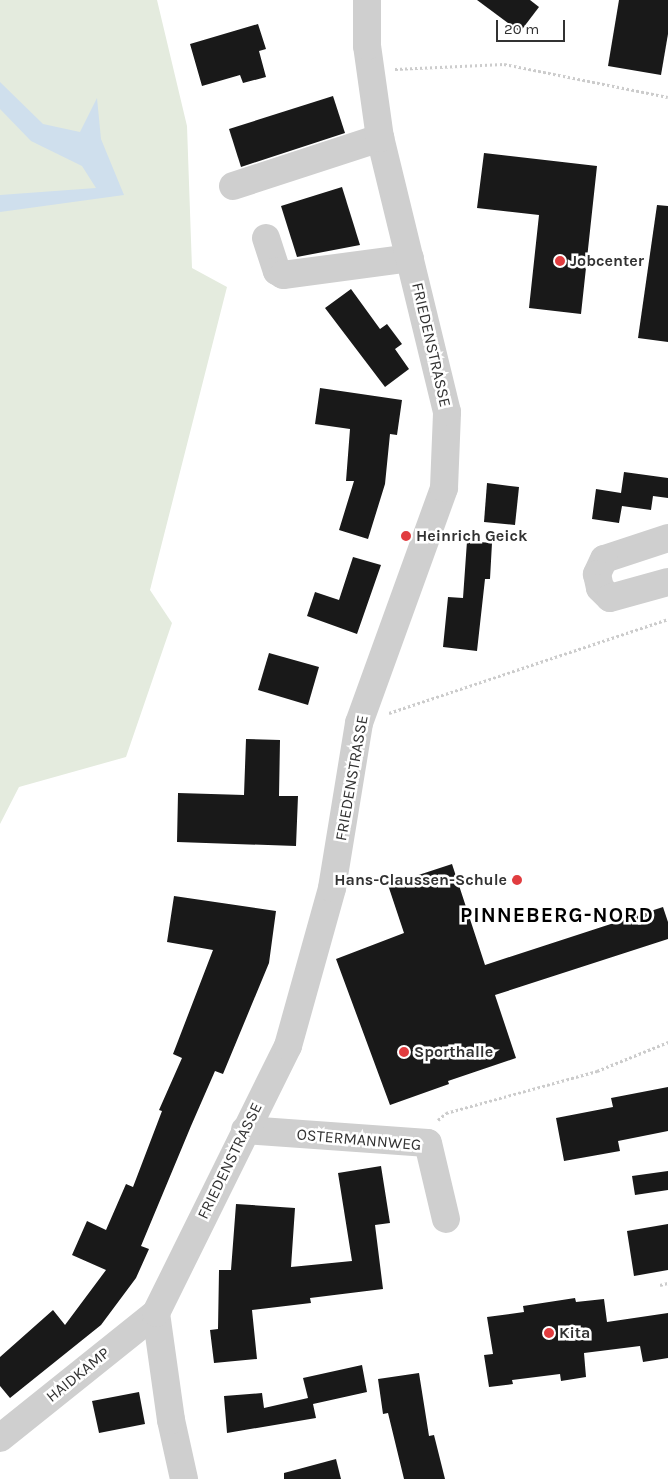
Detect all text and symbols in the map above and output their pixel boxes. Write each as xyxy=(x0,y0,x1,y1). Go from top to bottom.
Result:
scale bar xyxy=(498,10,567,42)
text: 20 m xyxy=(504,20,539,38)
place label: Jobcenter xyxy=(570,251,644,271)
marker: Jobcenter xyxy=(554,255,566,267)
street label: FRIEDENSTRASSE xyxy=(407,281,455,409)
place label: Heinrich Geick xyxy=(416,526,527,546)
marker: Heinrich Geick xyxy=(400,530,412,542)
street label: FRIEDENSTRASSE xyxy=(332,714,372,842)
place label: Hans-Claussen-Schule xyxy=(334,870,507,890)
marker: Hans-Claussen-Schule xyxy=(511,874,523,886)
district label: PINNEBERG-NORD xyxy=(458,902,656,928)
place label: Sporthalle xyxy=(414,1042,493,1062)
marker: Sporthalle xyxy=(398,1046,410,1058)
street label: FRIEDENSTRASSE xyxy=(193,1100,267,1222)
street label: OSTERMANNWEG xyxy=(296,1125,422,1155)
place label: Kita xyxy=(559,1323,590,1343)
marker: Kita xyxy=(543,1327,555,1339)
street label: HAIDKAMP xyxy=(42,1344,114,1406)

